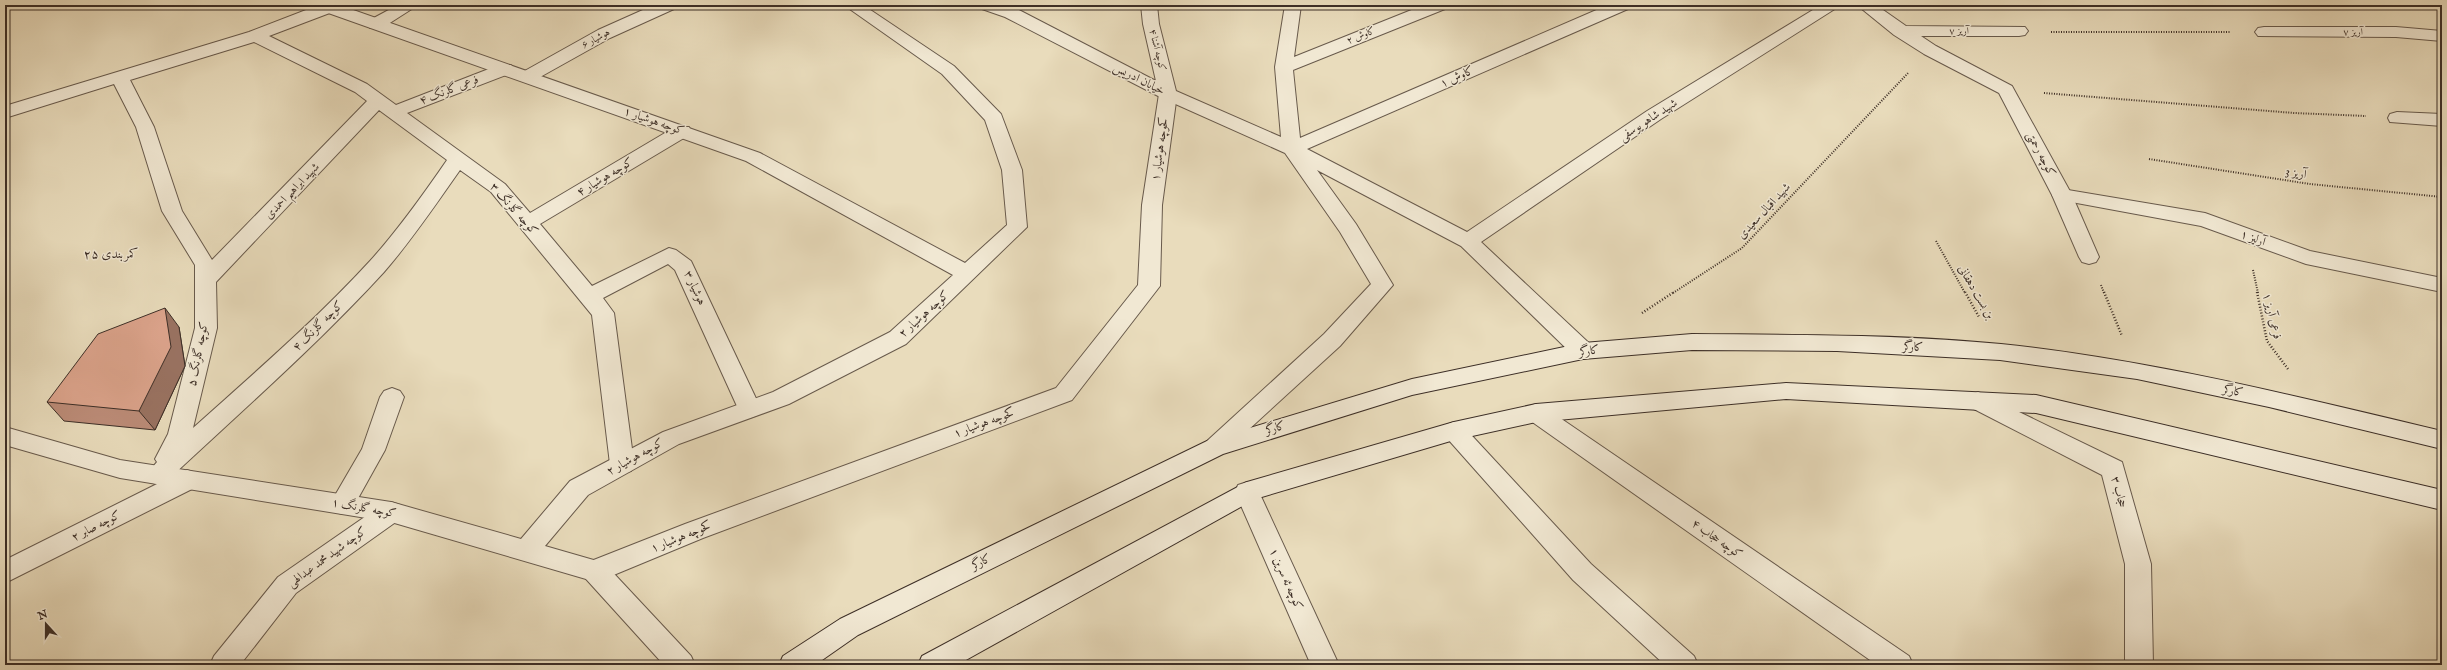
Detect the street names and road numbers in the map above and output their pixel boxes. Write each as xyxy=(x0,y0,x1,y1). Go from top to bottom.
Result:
street label: کاوش ۲ xyxy=(1345,24,1377,48)
street label: آریز ۷ xyxy=(1949,24,1971,38)
street label: آریز ۷ xyxy=(2343,25,2365,39)
street label: هوشیار ۶ xyxy=(580,26,612,52)
street label: کوچه آشنا ۴ xyxy=(1146,27,1169,72)
street label: خیابان ادریس xyxy=(1110,60,1167,99)
street label: کاوش ۱ xyxy=(1438,63,1476,91)
street label: فرعی گلرنگ ۴ xyxy=(417,71,481,108)
street label: شهید شاهو یوسفی xyxy=(1616,96,1681,145)
street label: کوچه هوشیار ۱ xyxy=(621,104,686,139)
street label: کحوچه هوشیار ۱ xyxy=(1148,116,1173,182)
street label: کوچه رحمتی xyxy=(2022,129,2059,180)
street label: کوچه هوشیار ۴ xyxy=(574,154,636,201)
street label: شهید ابراهیم احمدی xyxy=(261,160,326,225)
street label: آریز 3 xyxy=(2284,163,2309,182)
street label: کوچه گلرنگ ۳ xyxy=(486,179,542,239)
street label: شهید اقبال سعیدی xyxy=(1734,180,1794,242)
street label: آرلیز ۱ xyxy=(2238,226,2269,250)
street label: بن بست دهقانی xyxy=(1954,262,1998,323)
street label: هوشیار ۳ xyxy=(680,268,710,308)
street label: کوچه هوشیار ۲ xyxy=(896,287,953,341)
street label: فرعی آریز ۱ xyxy=(2259,291,2286,341)
street label: کوچه گلرنگ ۴ xyxy=(289,297,347,355)
street label: کوچه گلرنگ ۵ xyxy=(183,320,213,388)
street label: کارگر xyxy=(1900,338,1924,355)
street label: کارگر xyxy=(1576,341,1600,360)
street label: کارگر xyxy=(2219,380,2245,400)
street label: کحوچه هوشیار ۱ xyxy=(951,405,1017,442)
street label: کارگر xyxy=(1261,417,1287,439)
street label: کوچه هوشیار ۲ xyxy=(604,435,667,480)
street label: حجاب ۳ xyxy=(2108,475,2130,510)
street label: کوچه گلرنگ ۱ xyxy=(330,494,398,522)
street label: کوچه صابر ۲ xyxy=(69,507,124,546)
street label: کوچه حجاب ۴ xyxy=(1688,516,1745,563)
street label: کحوچه هوشیار ۱ xyxy=(649,518,714,557)
street label: کوچه شهید محمد عبدالهی xyxy=(285,523,370,591)
street label: کوچه ئه سرین ۱ xyxy=(1265,546,1306,613)
street label: کارگر xyxy=(966,550,994,574)

